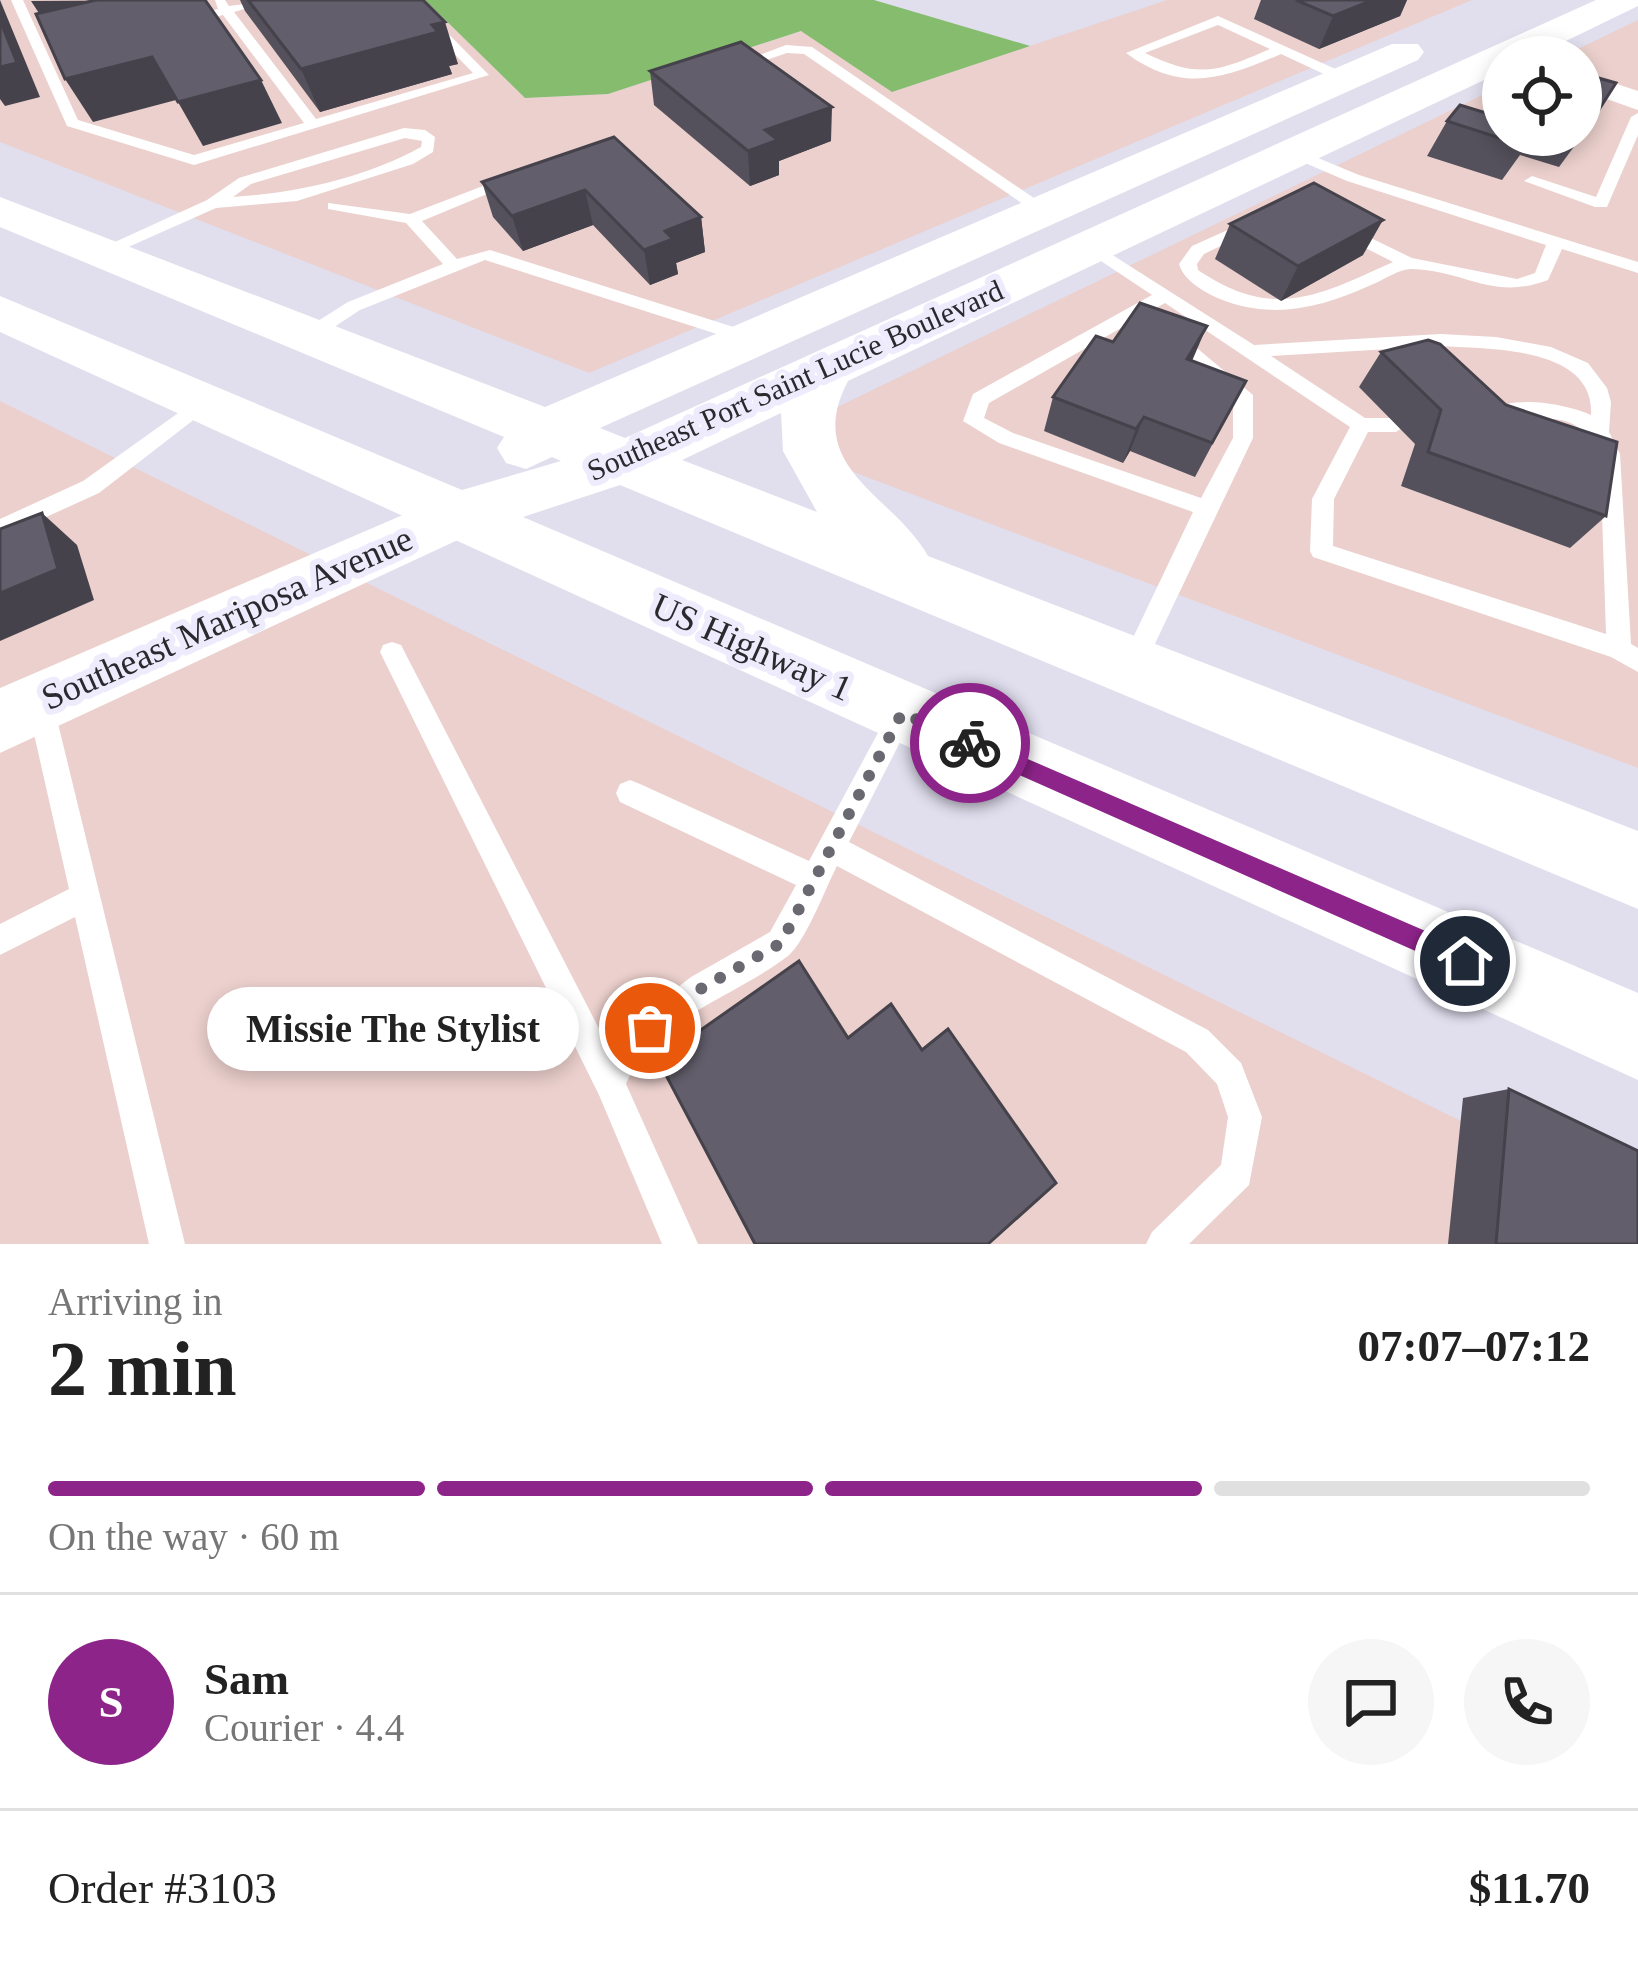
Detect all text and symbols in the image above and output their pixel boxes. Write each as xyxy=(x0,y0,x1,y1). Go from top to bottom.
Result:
map controls xyxy=(1482,36,1602,156)
button: locate xyxy=(1482,36,1602,156)
street label: Southeast Port Saint Lucie Boulevard xyxy=(582,273,1008,487)
street label: Southeast Mariposa Avenue xyxy=(36,518,418,718)
street label: US Highway 1 xyxy=(646,585,858,709)
courier xyxy=(910,683,1030,803)
icon: bike xyxy=(937,710,1003,776)
pin xyxy=(1414,910,1516,1012)
icon: home xyxy=(1432,928,1498,994)
pin xyxy=(599,977,701,1079)
callout: Missie The Stylist xyxy=(206,986,578,1070)
icon: bag xyxy=(617,995,683,1061)
text: Missie The Stylist xyxy=(246,1007,540,1050)
text: Arriving in xyxy=(48,1280,222,1323)
text: 07:07–07:12 xyxy=(1358,1321,1590,1371)
text: 2 min xyxy=(48,1325,237,1412)
text: On the way · 60 m xyxy=(48,1515,339,1558)
button: chat xyxy=(1308,1639,1434,1765)
button: phone xyxy=(1464,1639,1590,1765)
text: Sam xyxy=(204,1654,289,1704)
text: S xyxy=(98,1677,124,1727)
text: Courier · 4.4 xyxy=(204,1706,404,1749)
text: Order #3103 xyxy=(48,1863,277,1913)
text: $11.70 xyxy=(1469,1863,1590,1913)

